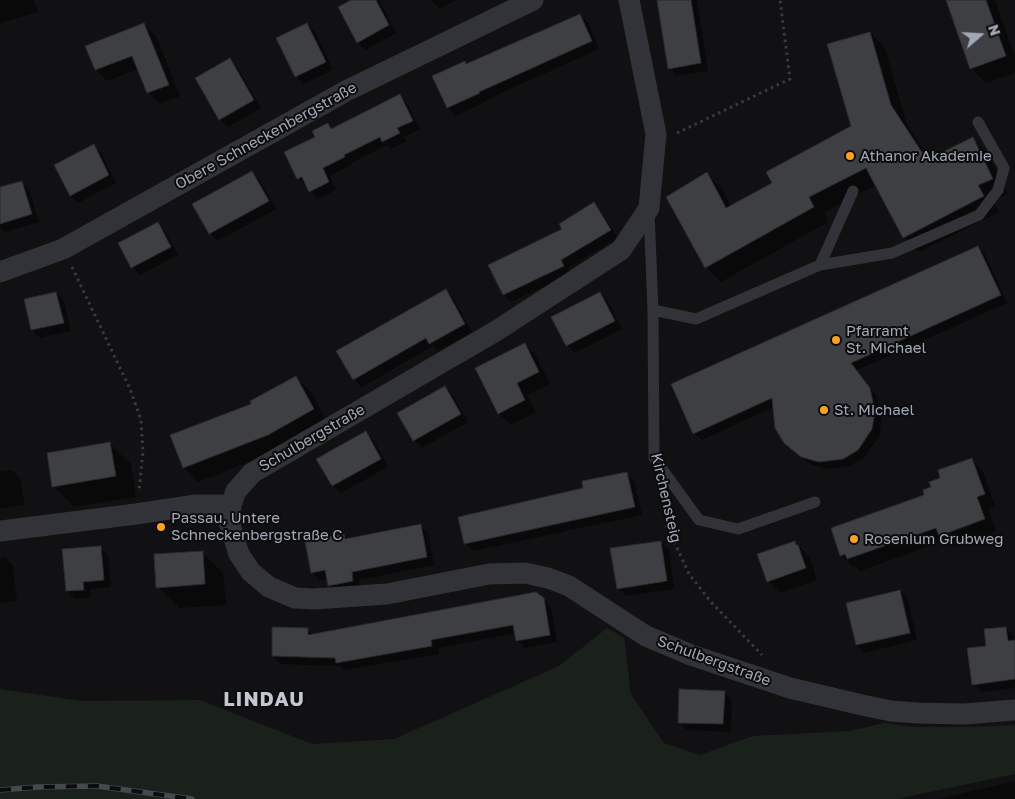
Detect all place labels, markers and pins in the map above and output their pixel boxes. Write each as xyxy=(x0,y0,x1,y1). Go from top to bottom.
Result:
place label: Athanor Akademie xyxy=(860,147,992,165)
marker: Athanor Akademie xyxy=(844,150,856,162)
place label: Pfarramt St. Michael xyxy=(846,322,926,357)
marker: Pfarramt St. Michael xyxy=(830,334,842,346)
place label: St. Michael xyxy=(834,401,914,419)
marker: St. Michael xyxy=(818,404,830,416)
place label: Passau, Untere Schneckenbergstraße C xyxy=(171,509,343,544)
marker: Passau, Untere Schneckenbergstraße C xyxy=(155,521,167,533)
place label: Rosenium Grubweg xyxy=(864,530,1004,548)
marker: Rosenium Grubweg xyxy=(848,533,860,545)

